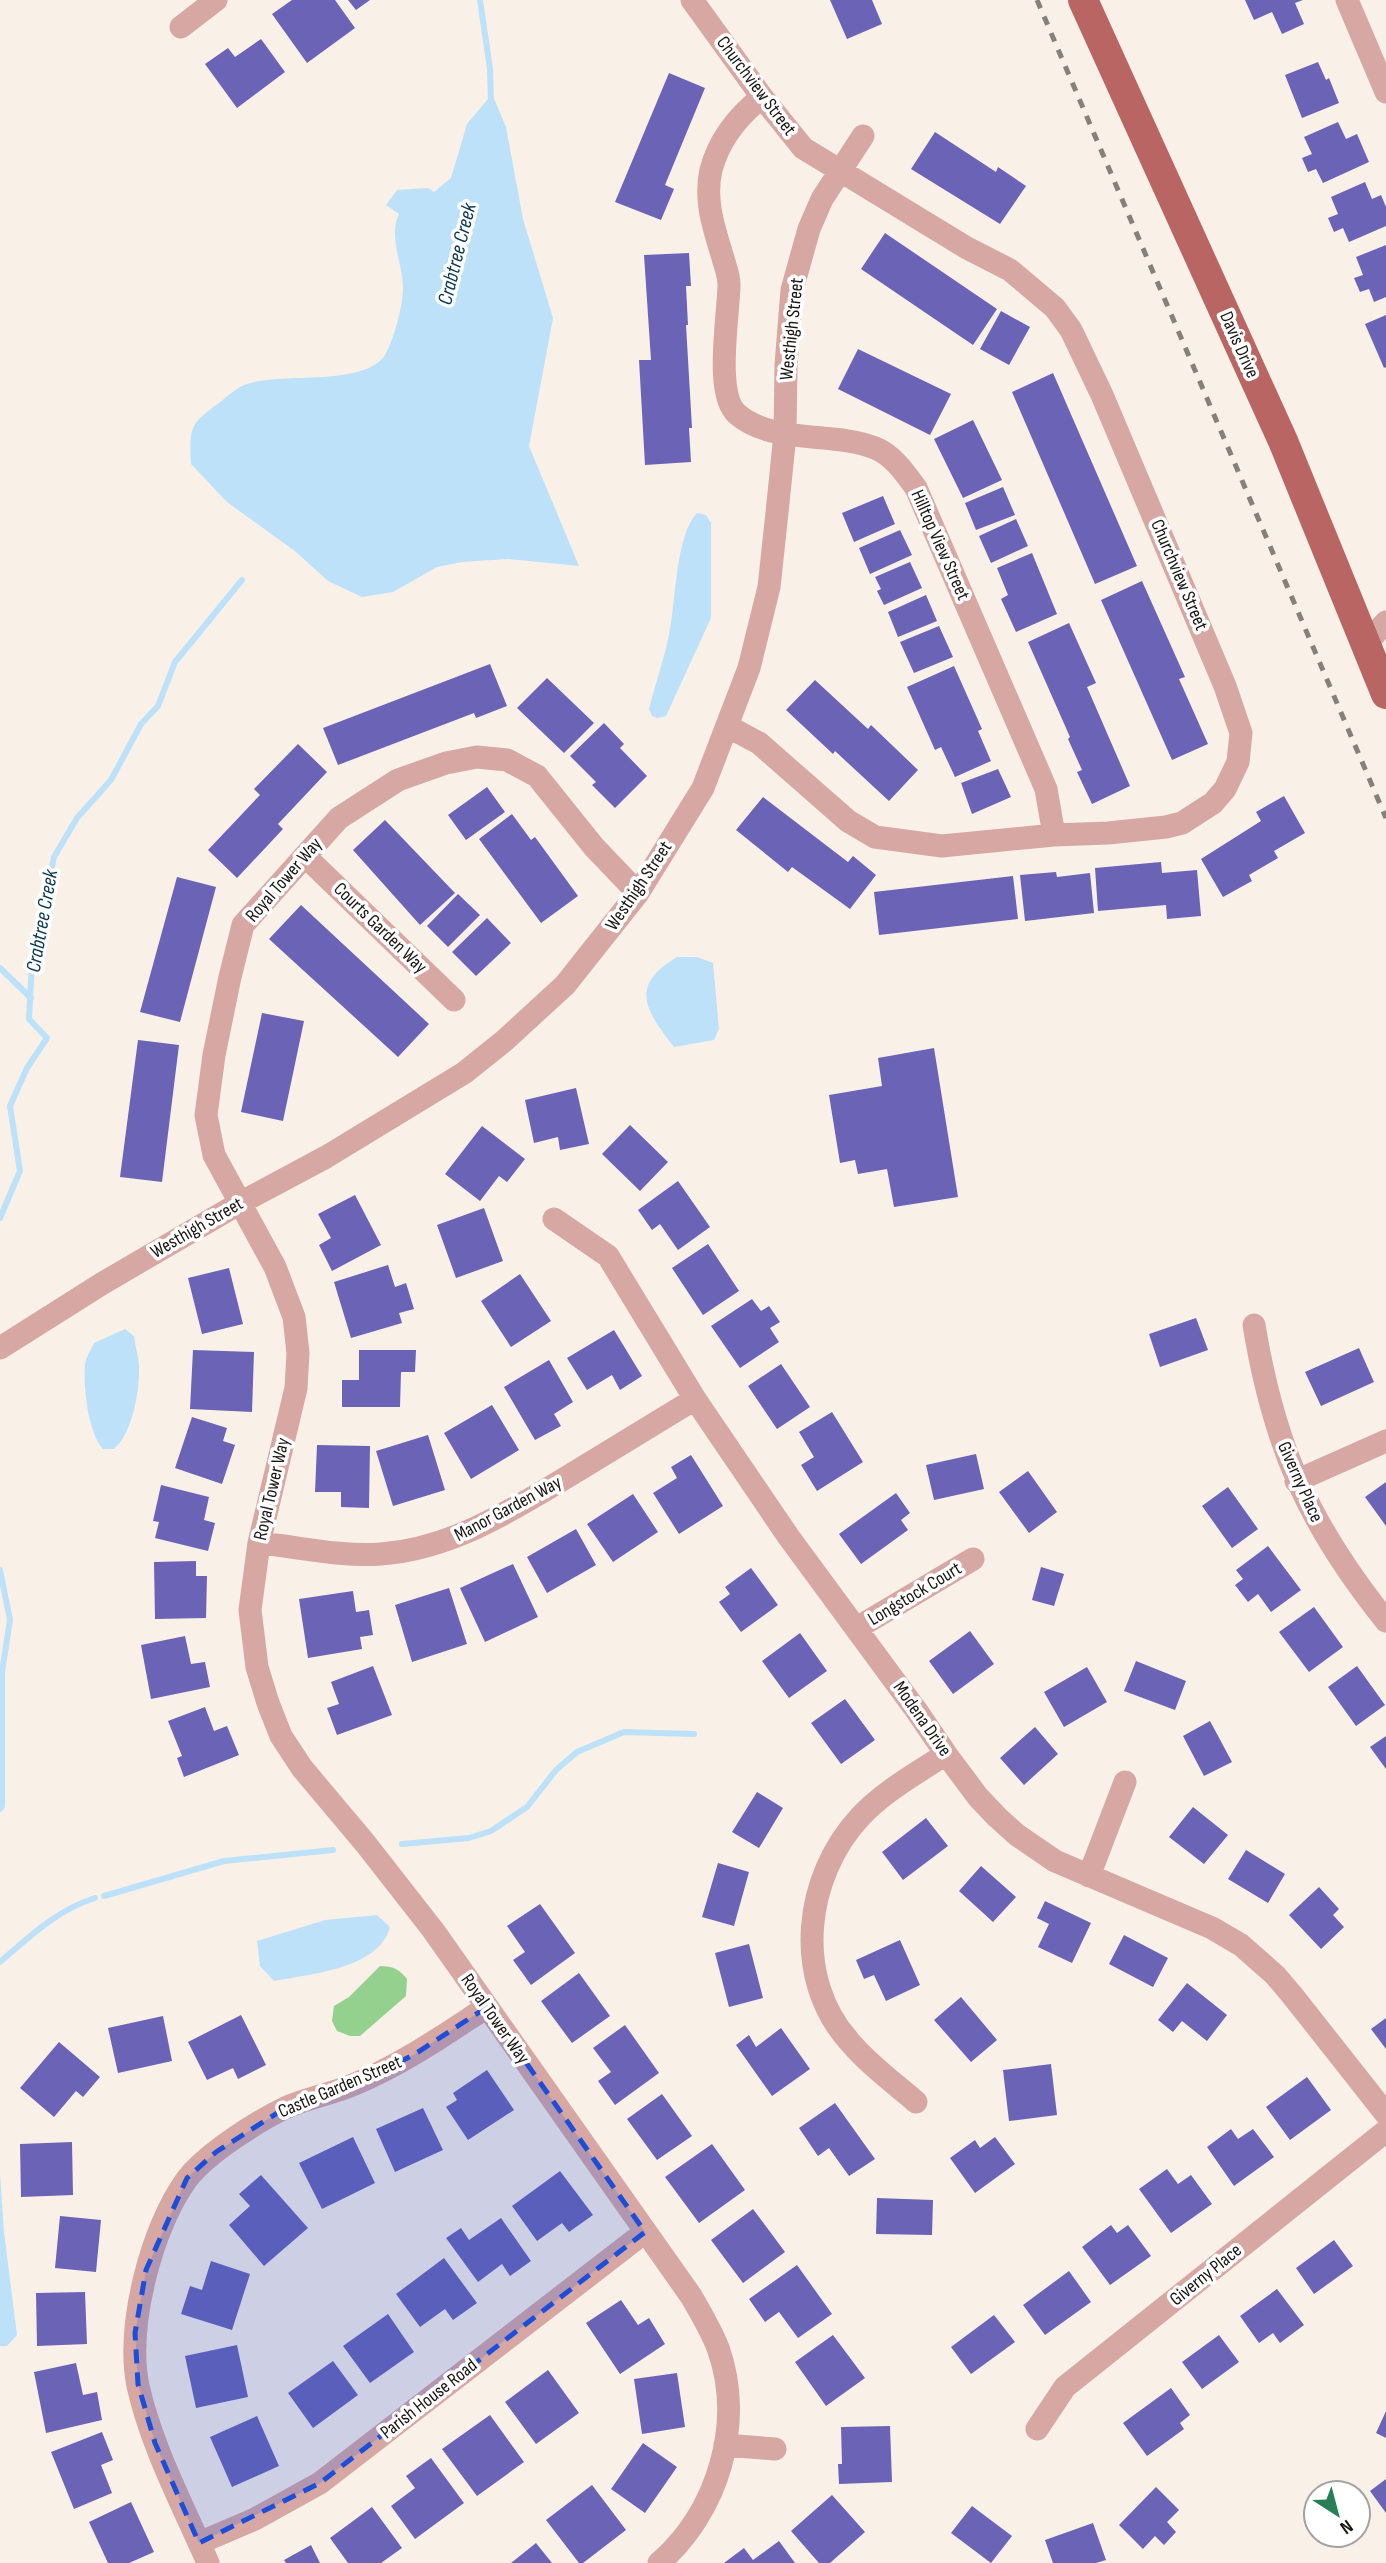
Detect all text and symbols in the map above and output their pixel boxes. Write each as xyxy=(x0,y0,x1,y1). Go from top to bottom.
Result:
street label: Churchview Street xyxy=(711,32,801,140)
water label: Crabtree Creek xyxy=(432,200,482,307)
street label: Westhigh Street xyxy=(775,276,809,381)
street label: Davis Drive xyxy=(1214,308,1264,382)
street label: Hilltop View Street xyxy=(905,486,975,604)
street label: Churchview Street xyxy=(1145,516,1213,634)
street label: Royal Tower Way xyxy=(241,833,327,927)
street label: Westhigh Street xyxy=(601,837,677,935)
water label: Crabtree Creek xyxy=(21,867,64,974)
street label: Courts Garden Way xyxy=(328,878,432,979)
street label: Westhigh Street xyxy=(147,1192,247,1264)
street label: Royal Tower Way xyxy=(249,1435,295,1543)
street label: Giverny Place xyxy=(1272,1438,1328,1526)
street label: Manor Garden Way xyxy=(450,1471,566,1547)
street label: Longstock Court xyxy=(864,1557,966,1631)
street label: Modena Drive xyxy=(888,1677,956,1761)
street label: Royal Tower Way xyxy=(456,1970,535,2069)
street label: Castle Garden Street xyxy=(275,2051,405,2123)
street label: Giverny Place xyxy=(1165,2239,1247,2311)
street label: Parish House Road xyxy=(376,2354,482,2444)
north arrow xyxy=(1302,2479,1372,2549)
text: N xyxy=(1335,2514,1357,2539)

